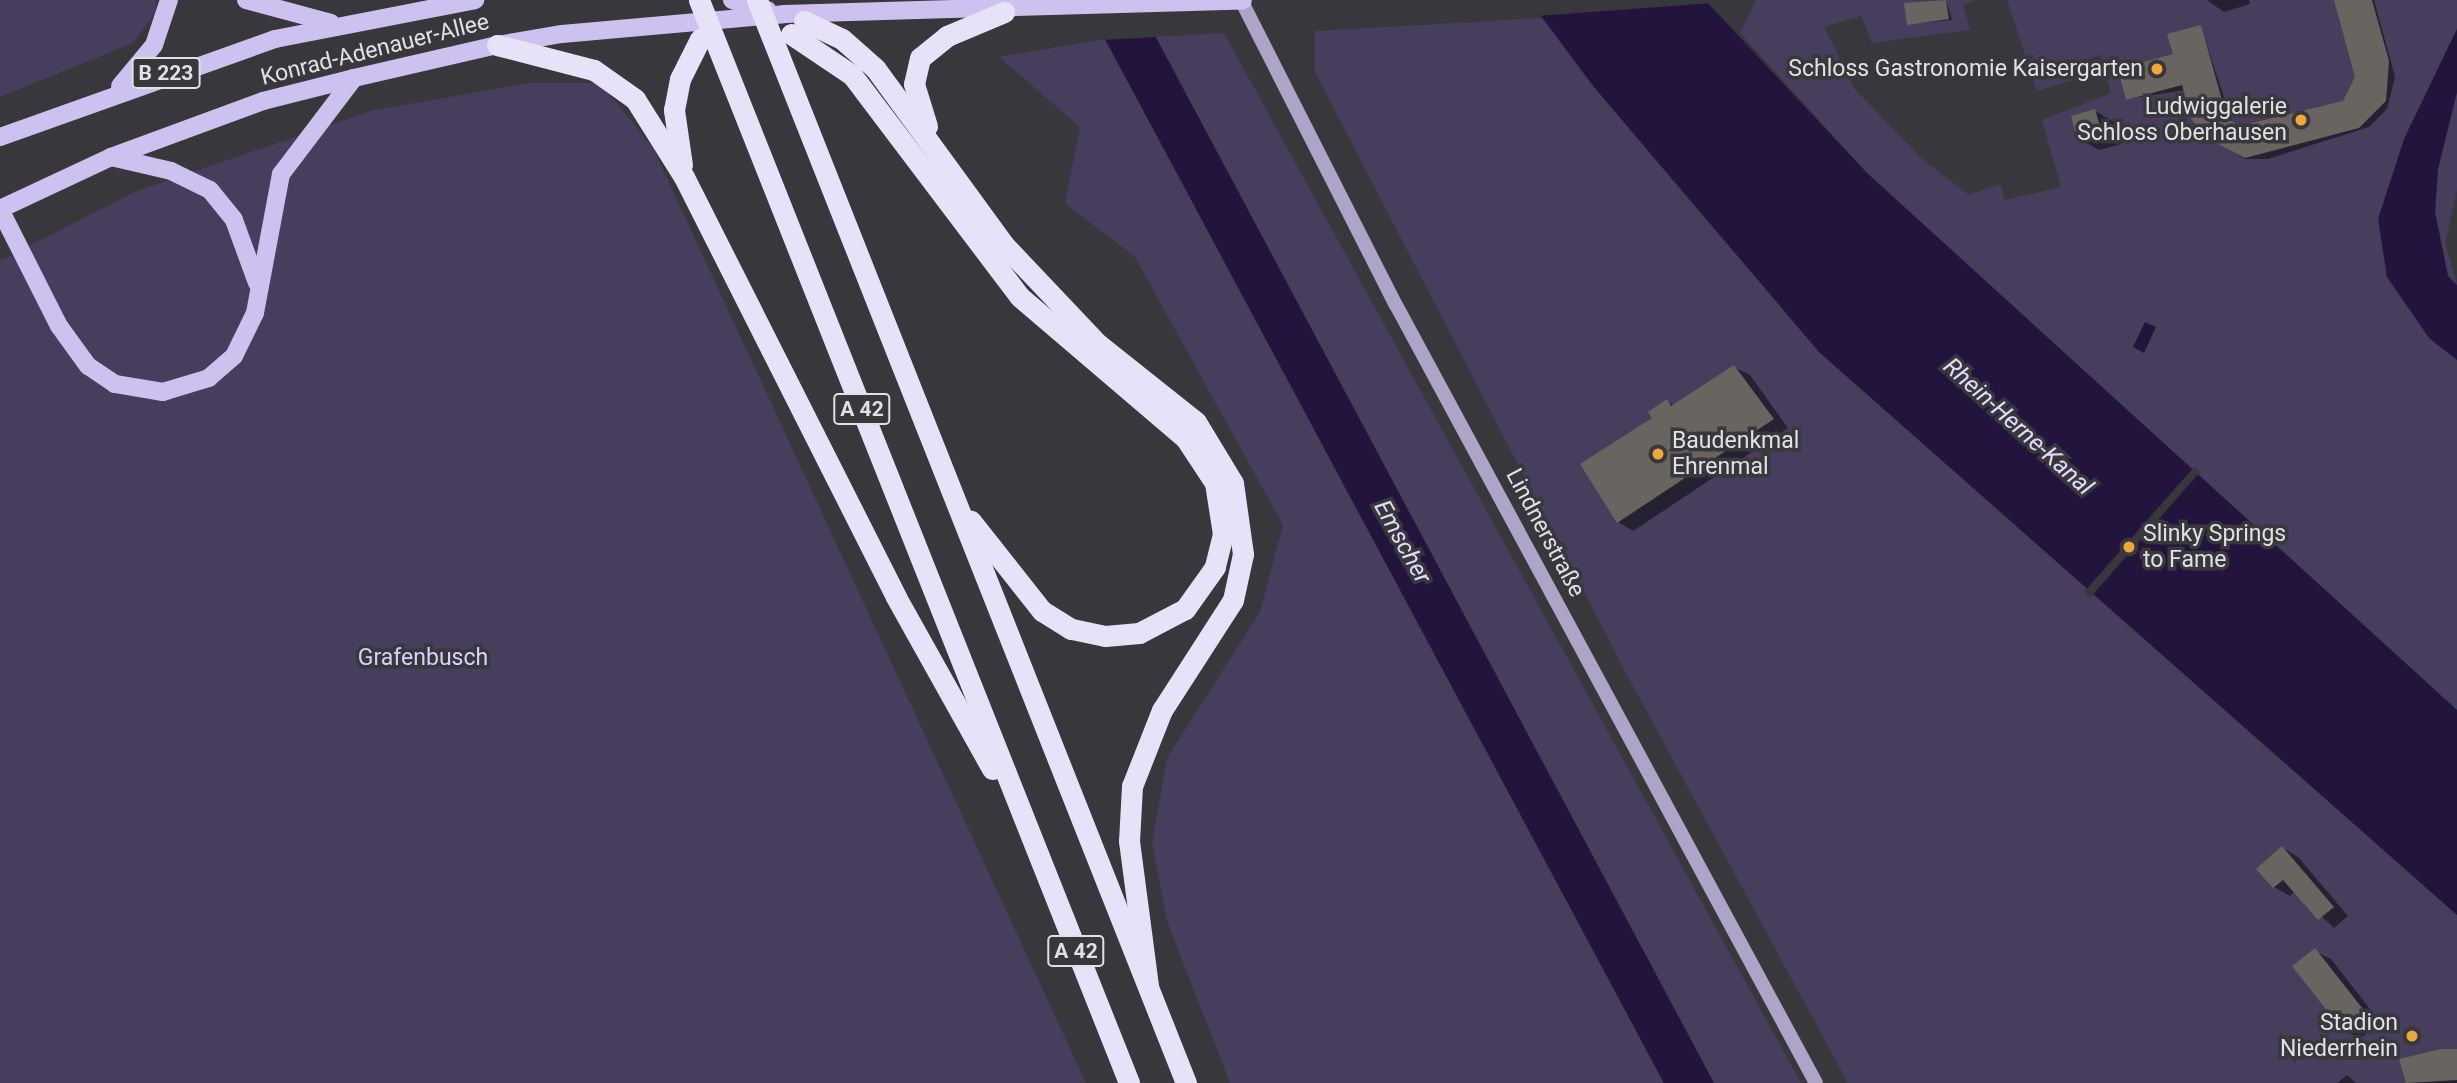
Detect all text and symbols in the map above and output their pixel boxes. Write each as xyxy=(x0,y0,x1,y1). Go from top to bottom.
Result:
street label: Konrad-Adenauer-Allee xyxy=(258,8,492,92)
place label: Schloss Gastronomie Kaisergarten xyxy=(1788,55,2143,83)
road number: B 223 xyxy=(131,56,201,90)
marker: Schloss Gastronomie Kaisergarten xyxy=(2149,61,2165,77)
place label: Ludwiggalerie Schloss Oberhausen xyxy=(2077,93,2287,147)
marker: Ludwiggalerie Schloss Oberhausen xyxy=(2293,112,2309,128)
water label: Rhein-Herne-Kanal xyxy=(1937,352,2099,502)
road number: A 42 xyxy=(832,392,892,426)
place label: Baudenkmal Ehrenmal xyxy=(1672,427,1799,481)
marker: Baudenkmal Ehrenmal xyxy=(1650,446,1666,462)
street label: Lindnerstraße xyxy=(1500,464,1590,602)
water label: Emscher xyxy=(1367,495,1437,589)
place label: Slinky Springs to Fame xyxy=(2143,520,2286,574)
marker: Slinky Springs to Fame xyxy=(2121,539,2137,555)
park label: Grafenbusch xyxy=(358,644,488,672)
road number: A 42 xyxy=(1046,934,1106,968)
place label: Stadion Niederrhein xyxy=(2280,1009,2398,1063)
marker: Stadion Niederrhein xyxy=(2404,1028,2420,1044)

